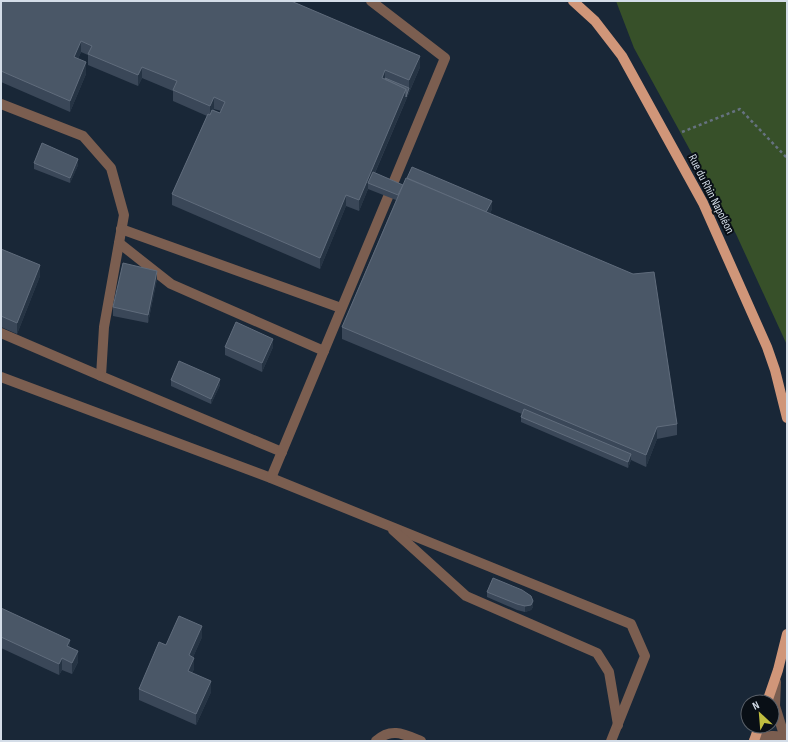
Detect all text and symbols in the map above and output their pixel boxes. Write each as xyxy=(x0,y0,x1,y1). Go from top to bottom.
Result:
street label: Rue du Rhin Napoléon xyxy=(685,152,737,236)
north arrow xyxy=(740,694,780,734)
text: N xyxy=(750,698,761,713)

